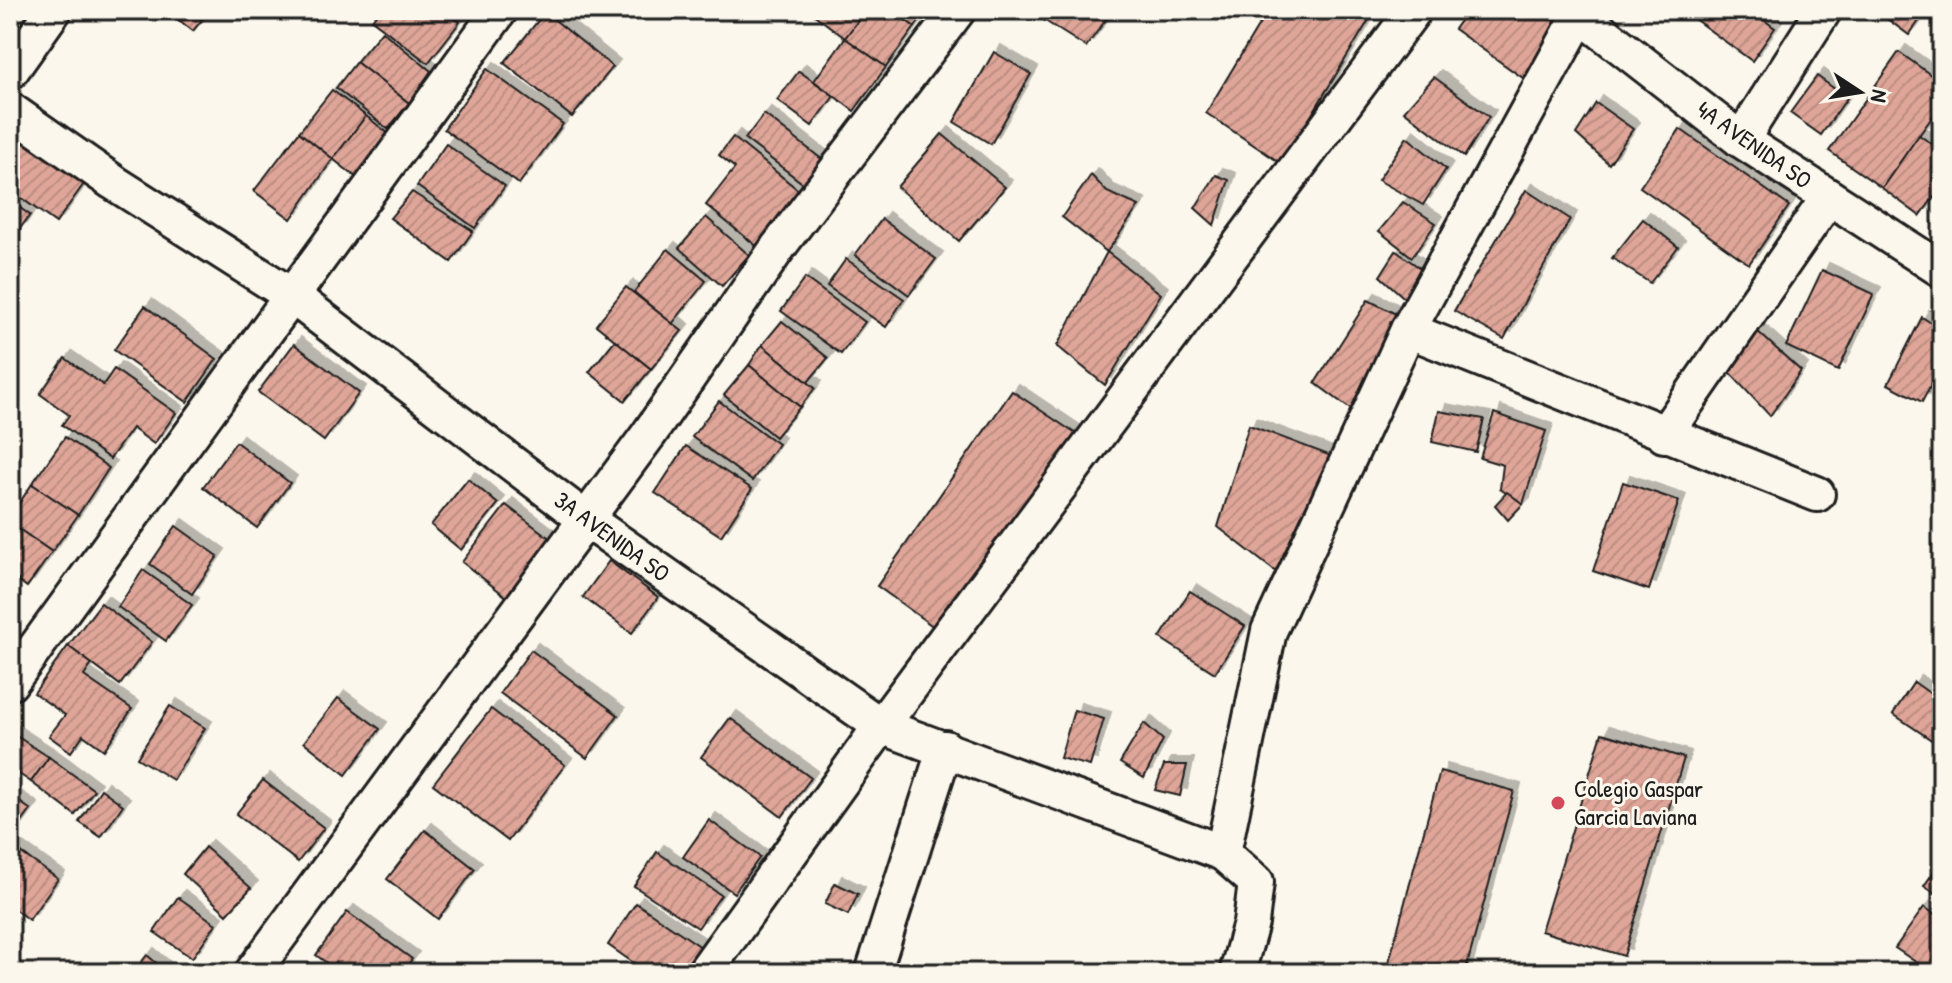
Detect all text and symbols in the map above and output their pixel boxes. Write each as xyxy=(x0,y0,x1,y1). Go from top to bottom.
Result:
north arrow xyxy=(1820,52,1900,132)
text: N xyxy=(1864,87,1895,105)
street label: 4A AVENIDA SO xyxy=(1691,93,1818,196)
street label: 3A AVENIDA SO xyxy=(548,484,677,589)
place label: Colegio Gaspar Garcia Laviana xyxy=(1574,772,1703,832)
marker: Colegio Gaspar Garcia Laviana xyxy=(1549,794,1567,812)

